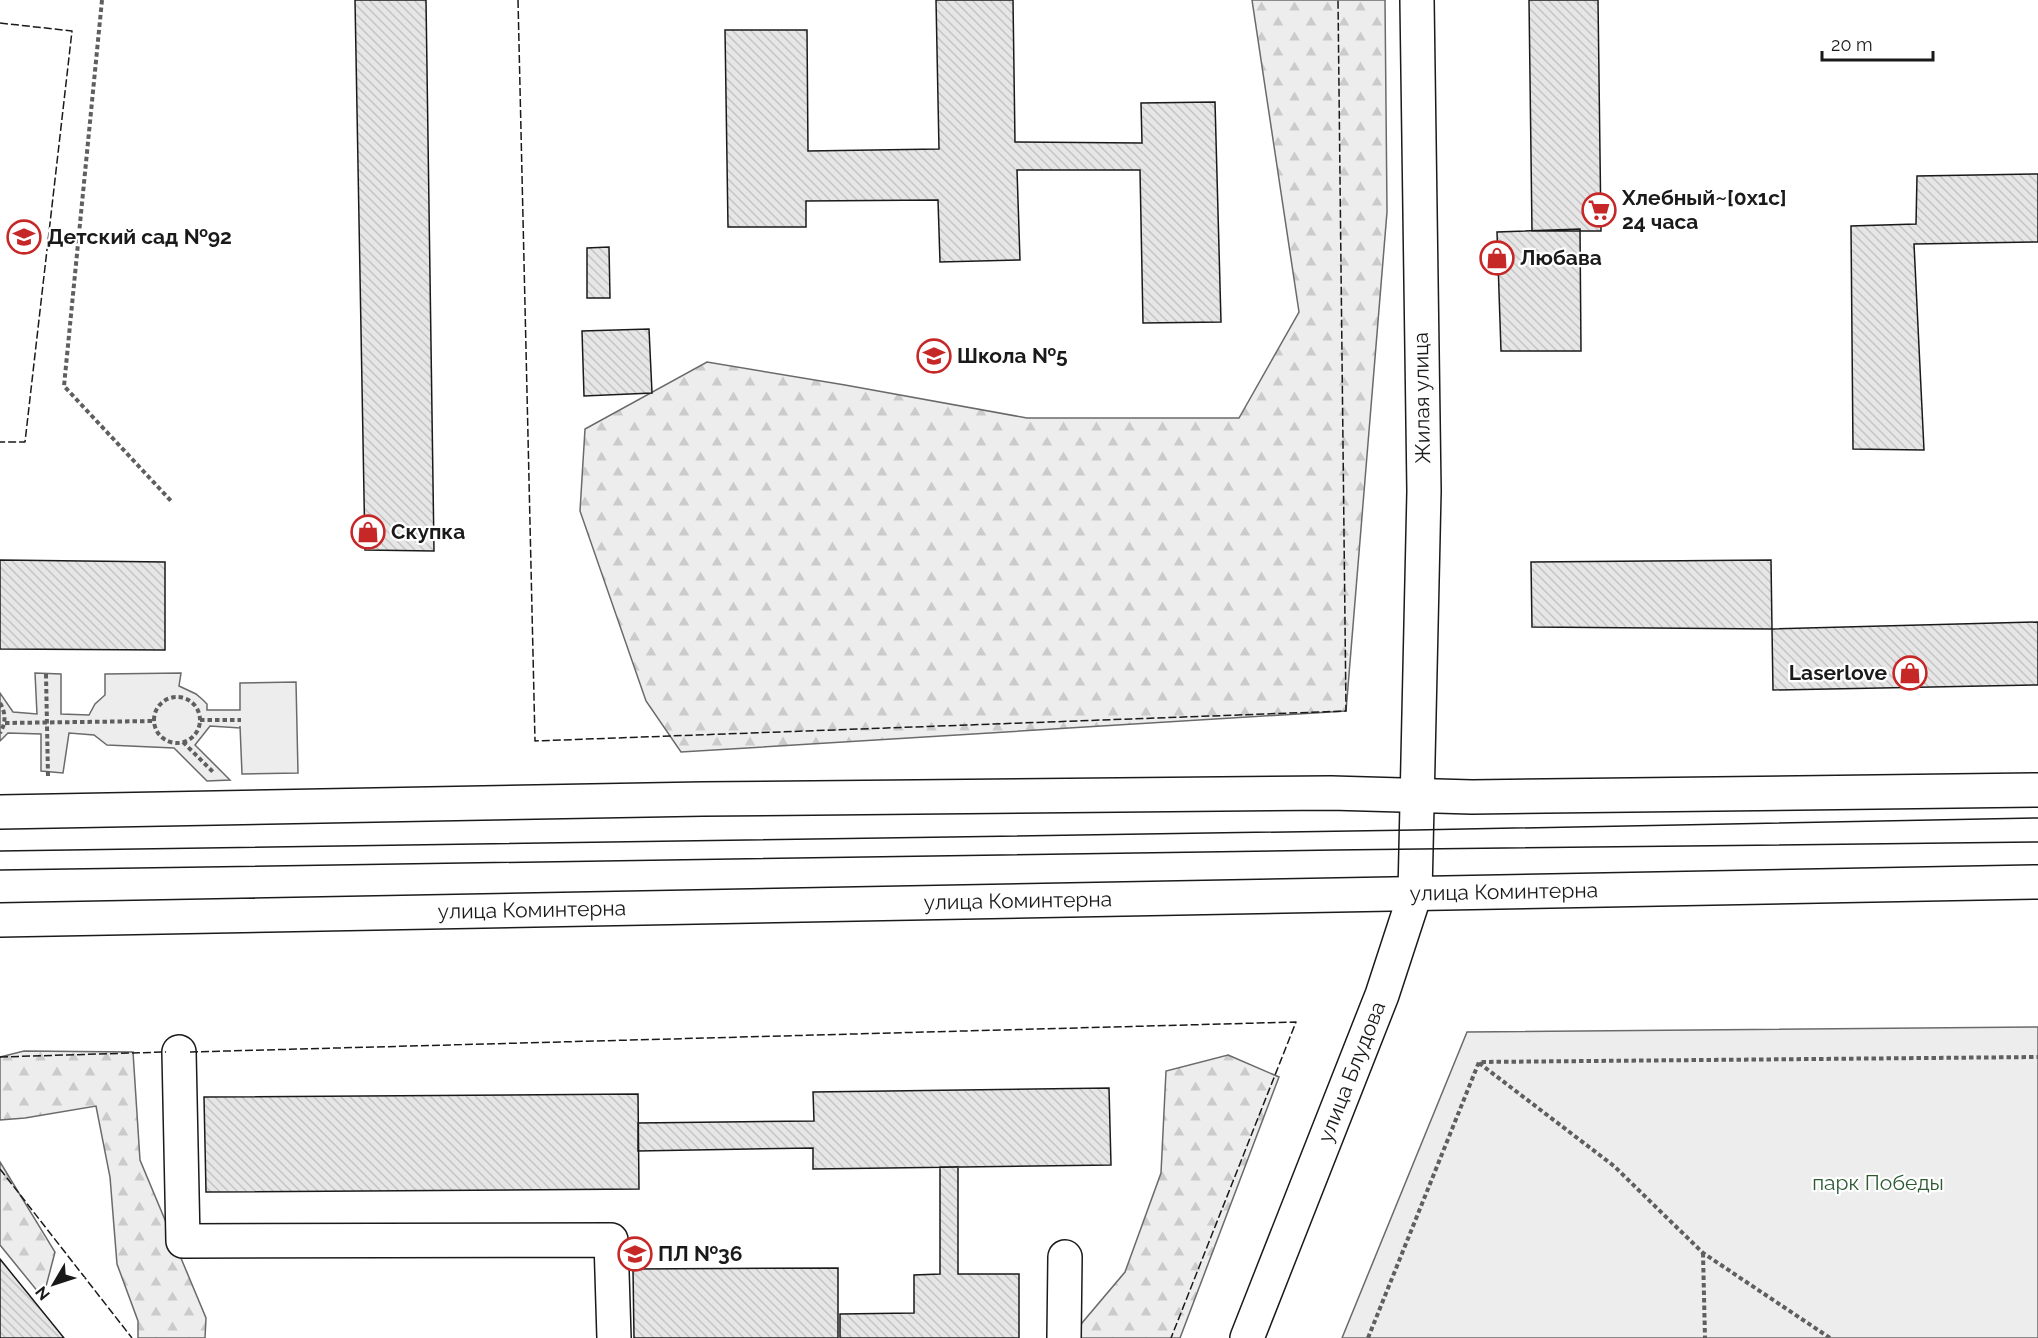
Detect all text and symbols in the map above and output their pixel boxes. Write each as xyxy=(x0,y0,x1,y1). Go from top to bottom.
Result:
scale bar xyxy=(1822,24,1933,62)
text: 20 m xyxy=(1831,34,1873,55)
place label: Хлебный~[0x1c] 24 часа xyxy=(1621,185,1787,234)
supermarket icon: Хлебный~[0x1c] 24 часа xyxy=(1581,192,1617,228)
school or university icon: Детский сад №92 xyxy=(6,219,42,255)
place label: Детский сад №92 xyxy=(47,224,232,249)
shop icon: Любава xyxy=(1479,240,1515,276)
place label: Любава xyxy=(1520,245,1602,270)
street label: Жилая улица xyxy=(1408,332,1435,464)
school or university icon: Школа №5 xyxy=(916,338,952,374)
place label: Школа №5 xyxy=(957,343,1068,368)
shop icon: Скупка xyxy=(350,514,386,550)
place label: Скупка xyxy=(391,519,465,544)
shop icon: Laserlove xyxy=(1892,655,1928,691)
place label: Laserlove xyxy=(1789,660,1887,685)
street label: улица Коминтерна xyxy=(1409,877,1598,906)
street label: улица Коминтерна xyxy=(923,886,1112,915)
street label: улица Коминтерна xyxy=(437,895,626,924)
street label: улица Блудова xyxy=(1312,998,1390,1146)
park label: парк Победы xyxy=(1812,1170,1944,1195)
school or university icon: ПЛ №36 xyxy=(617,1236,653,1272)
place label: ПЛ №36 xyxy=(658,1241,743,1266)
north arrow xyxy=(24,1254,84,1314)
text: N xyxy=(32,1282,54,1304)

